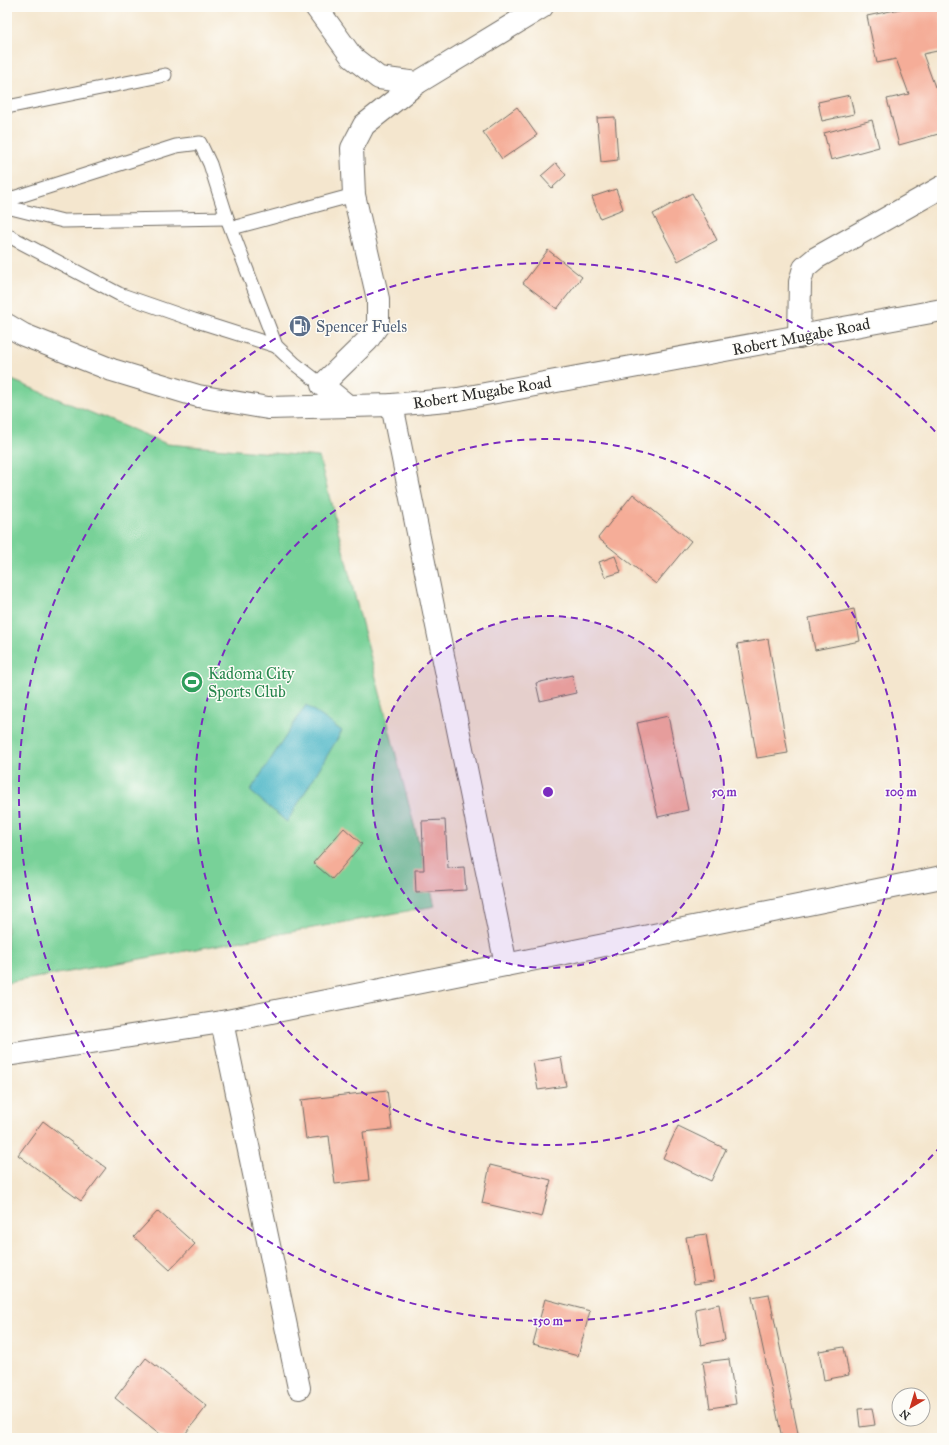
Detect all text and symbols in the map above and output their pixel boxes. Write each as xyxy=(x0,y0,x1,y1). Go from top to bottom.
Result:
fuel station icon: Spencer Fuels xyxy=(287,313,313,339)
street label: Robert Mugabe Road xyxy=(731,314,872,360)
place label: Spencer Fuels xyxy=(316,317,407,336)
street label: Robert Mugabe Road xyxy=(412,372,553,414)
place label: Kadoma City Sports Club xyxy=(208,664,295,701)
sports icon: Kadoma City Sports Club xyxy=(179,669,205,695)
centre of rings xyxy=(541,785,555,799)
text: 50 m xyxy=(711,785,738,799)
text: 100 m xyxy=(885,785,918,799)
text: 150 m xyxy=(533,1314,564,1328)
north arrow xyxy=(891,1387,931,1427)
text: N xyxy=(897,1406,913,1422)

